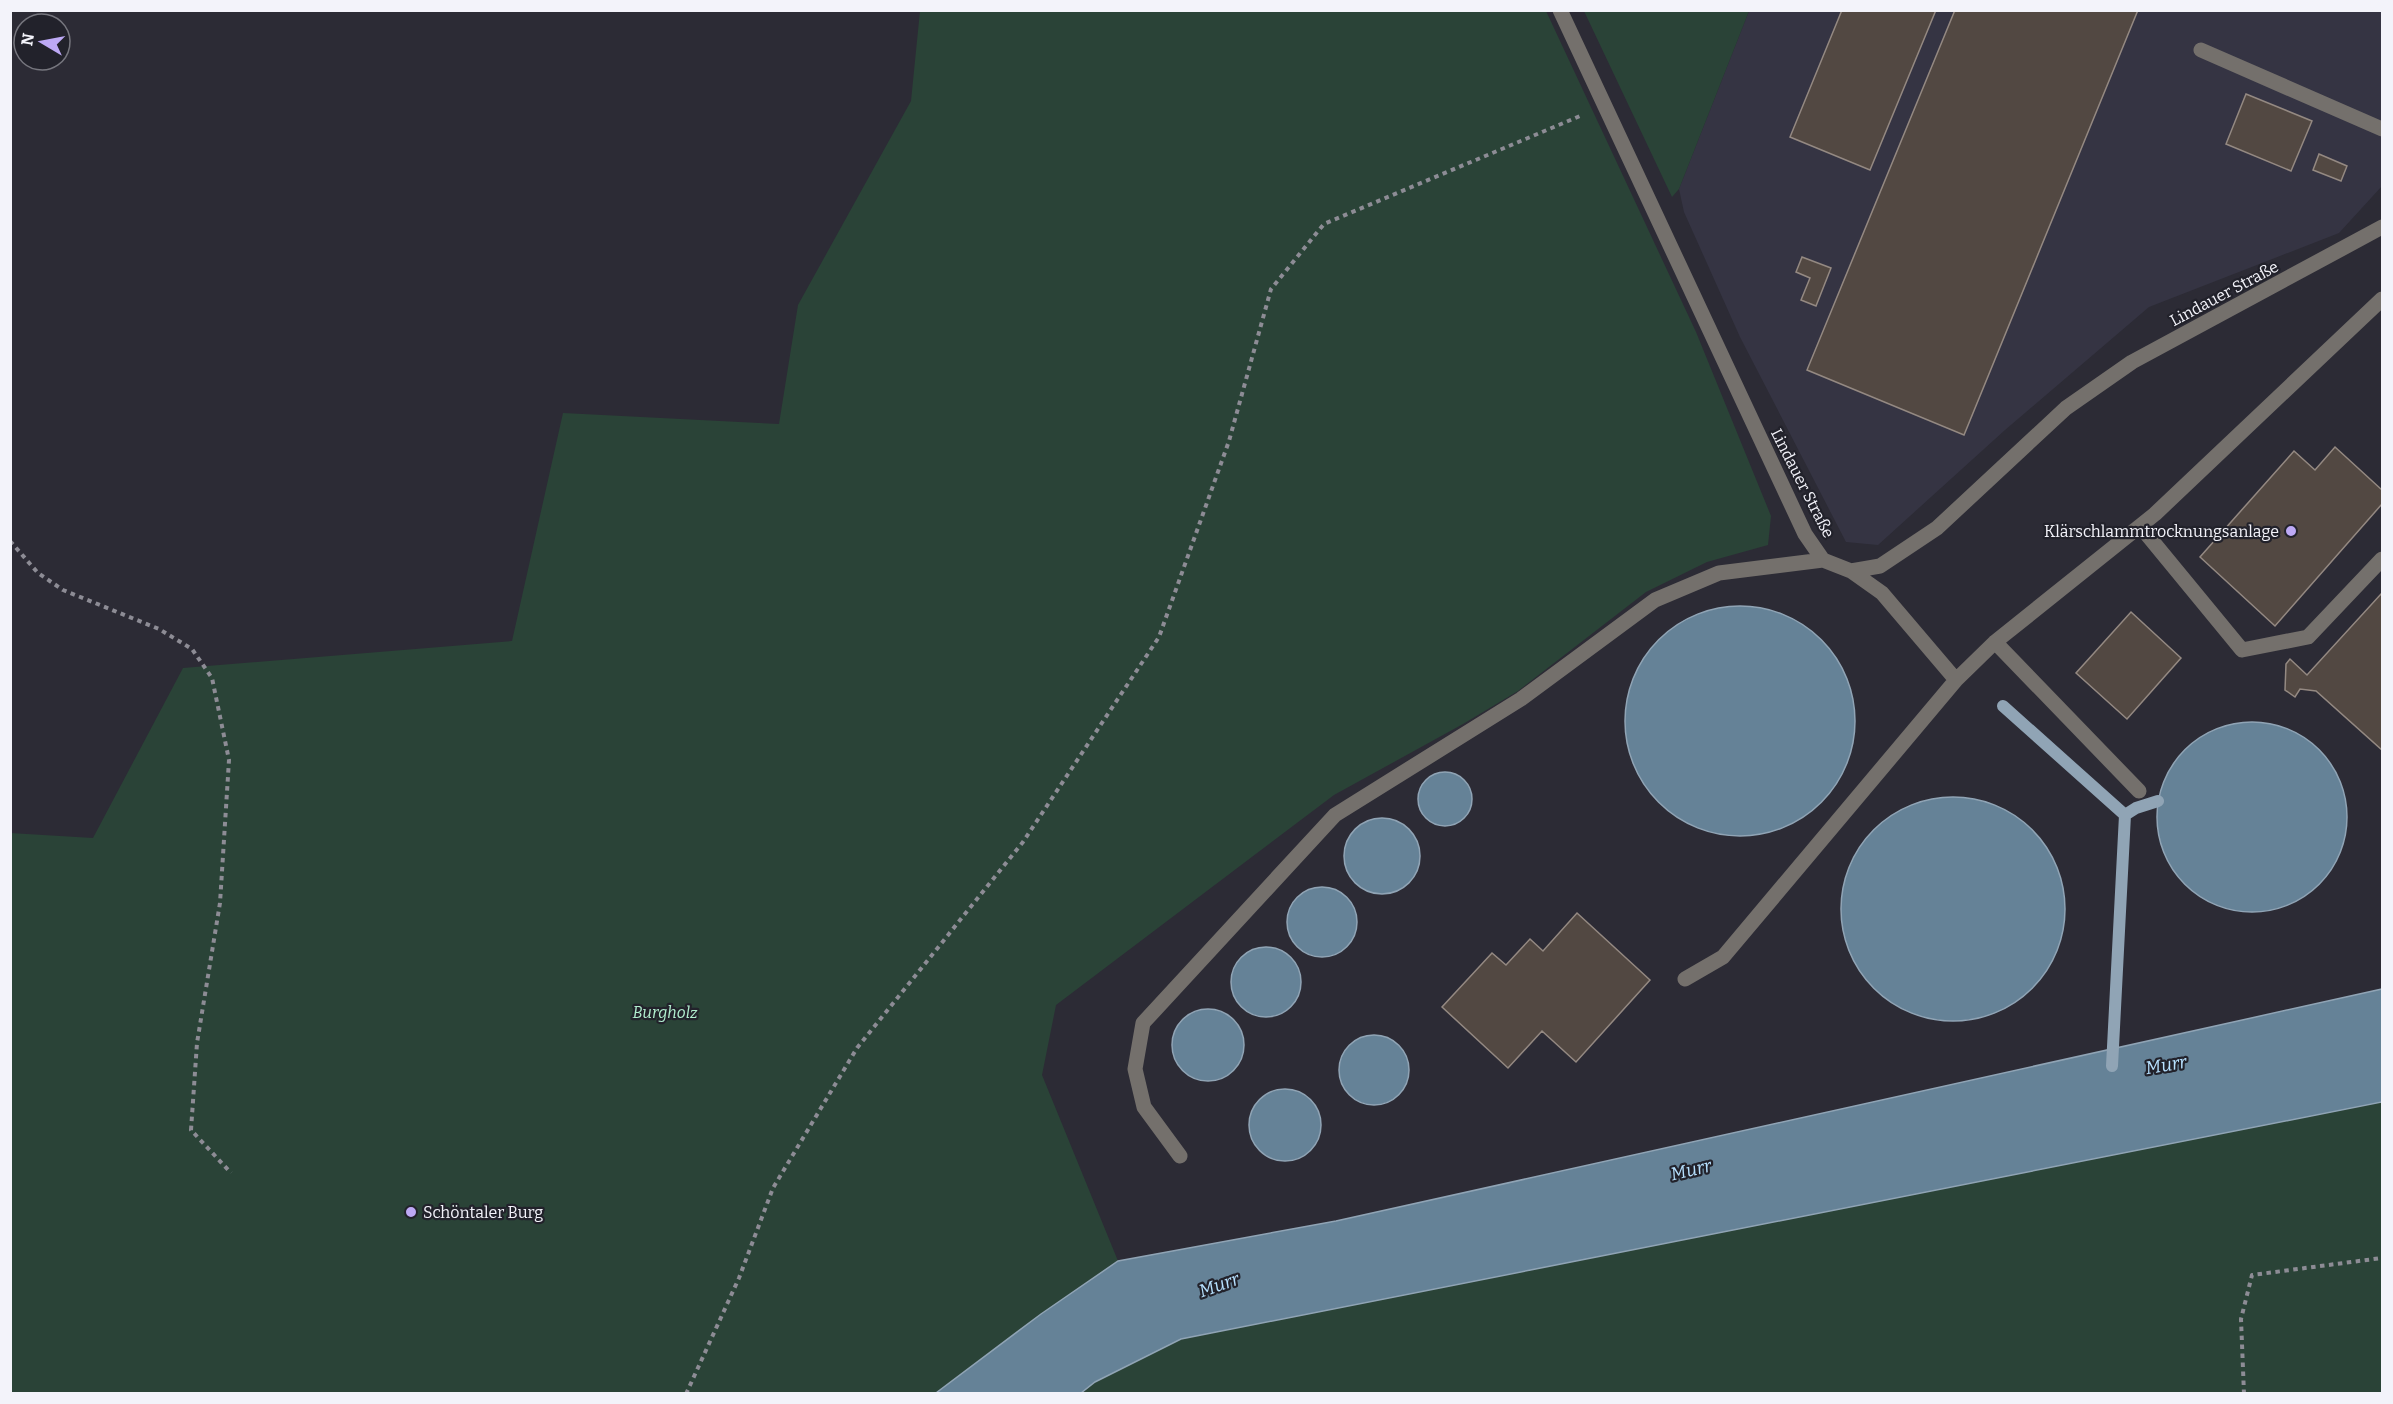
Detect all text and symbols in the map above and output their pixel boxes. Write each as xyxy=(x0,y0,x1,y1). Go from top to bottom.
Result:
north arrow xyxy=(12,12,72,72)
text: N xyxy=(17,32,38,47)
street label: Lindauer Straße xyxy=(2167,257,2282,330)
street label: Lindauer Straße xyxy=(1767,425,1838,541)
place label: Klärschlammtrocknungsanlage xyxy=(2044,522,2279,541)
marker: Klärschlammtrocknungsanlage xyxy=(2284,524,2298,538)
park label: Burgholz xyxy=(632,1003,698,1022)
water label: Murr xyxy=(2144,1051,2189,1079)
water label: Murr xyxy=(1668,1154,1714,1185)
place label: Schöntaler Burg xyxy=(423,1203,543,1222)
marker: Schöntaler Burg xyxy=(404,1205,418,1219)
water label: Murr xyxy=(1196,1268,1243,1302)

